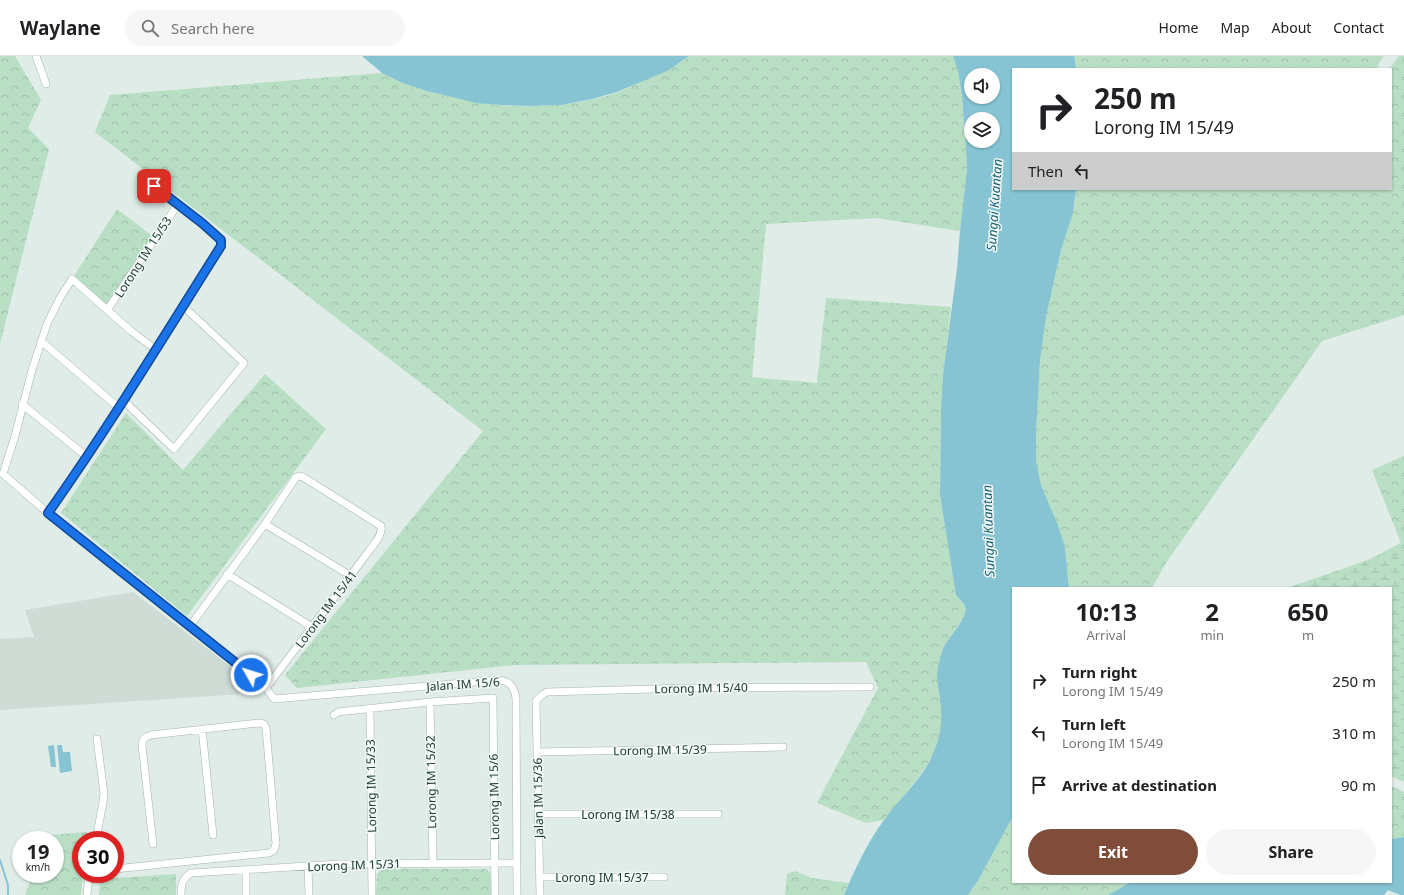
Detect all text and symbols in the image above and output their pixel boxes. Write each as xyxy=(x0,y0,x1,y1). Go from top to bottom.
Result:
search box xyxy=(125,10,405,46)
text: Waylane xyxy=(20,15,101,41)
icon: search xyxy=(139,17,161,39)
text: Search here xyxy=(171,18,254,38)
text: Home xyxy=(1159,18,1198,37)
text: Map xyxy=(1220,18,1250,37)
text: About xyxy=(1272,18,1311,37)
text: Contact xyxy=(1333,18,1384,37)
map controls xyxy=(964,68,1000,148)
button: sound xyxy=(964,68,1000,104)
text: 250 m xyxy=(1094,79,1177,117)
icon: right xyxy=(1028,84,1080,136)
button: layers xyxy=(964,112,1000,148)
text: Lorong IM 15/49 xyxy=(1094,115,1234,139)
water label: Sungai Kuantan xyxy=(982,158,1006,252)
icon: left xyxy=(1071,160,1093,182)
text: Then xyxy=(1028,161,1063,181)
pin xyxy=(137,169,171,203)
icon: arrive xyxy=(143,175,165,197)
street label: Lorong IM 15/53 xyxy=(110,213,176,301)
water label: Sungai Kuantan xyxy=(977,485,999,577)
street label: Lorong IM 15/41 xyxy=(291,567,361,651)
text: 10:13 xyxy=(1075,595,1137,628)
text: 2 xyxy=(1205,595,1219,628)
text: 650 xyxy=(1287,595,1329,628)
text: Arrival xyxy=(1086,626,1126,644)
text: min xyxy=(1200,626,1224,644)
text: m xyxy=(1302,626,1314,644)
position arrow xyxy=(230,654,272,696)
text: Turn right xyxy=(1062,662,1137,682)
icon: right xyxy=(1028,670,1050,692)
text: 250 m xyxy=(1332,671,1376,691)
street label: Jalan IM 15/6 xyxy=(425,673,500,695)
street label: Lorong IM 15/40 xyxy=(654,679,748,697)
text: Lorong IM 15/49 xyxy=(1062,682,1163,700)
text: Turn left xyxy=(1062,714,1126,734)
icon: left xyxy=(1028,722,1050,744)
text: 310 m xyxy=(1332,723,1376,743)
text: Lorong IM 15/49 xyxy=(1062,734,1163,752)
street label: Lorong IM 15/32 xyxy=(422,735,440,829)
street label: Lorong IM 15/33 xyxy=(362,739,380,833)
street label: Lorong IM 15/39 xyxy=(613,741,707,759)
street label: Lorong IM 15/6 xyxy=(485,753,503,840)
street label: Jalan IM 15/36 xyxy=(529,758,547,839)
icon: arrive xyxy=(1028,774,1050,796)
text: Arrive at destination xyxy=(1062,775,1217,795)
text: 90 m xyxy=(1341,775,1376,795)
street label: Lorong IM 15/38 xyxy=(581,806,675,823)
button: Exit xyxy=(1028,829,1198,875)
button: Share xyxy=(1206,829,1376,875)
speed limit sign: 30 xyxy=(72,831,124,883)
text: 19 xyxy=(27,838,49,865)
street label: Lorong IM 15/31 xyxy=(307,855,401,875)
text: km/h xyxy=(26,860,50,874)
street label: Lorong IM 15/37 xyxy=(555,869,649,886)

